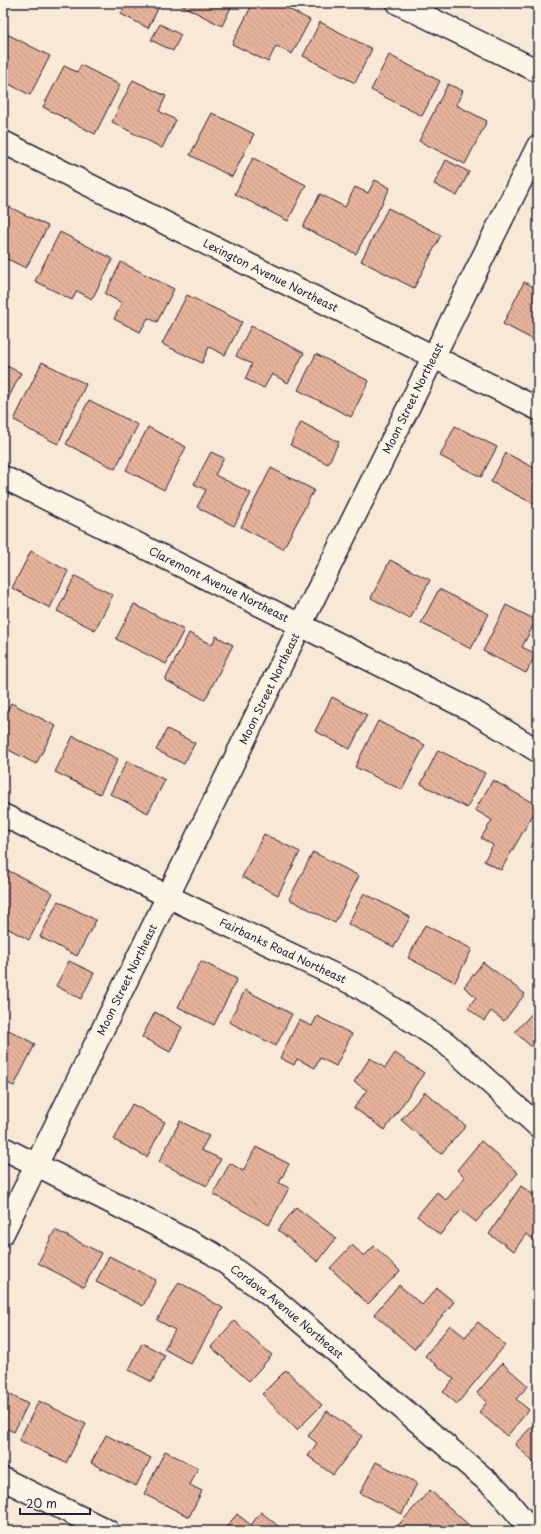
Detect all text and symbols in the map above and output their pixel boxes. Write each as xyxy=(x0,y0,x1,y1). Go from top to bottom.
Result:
street label: Lexington Avenue Northeast xyxy=(200,234,342,316)
street label: Moon Street Northeast xyxy=(378,339,448,457)
street label: Claremont Avenue Northeast xyxy=(146,542,292,626)
street label: Moon Street Northeast xyxy=(234,629,304,747)
street label: Fairbanks Road Northeast xyxy=(217,913,350,988)
street label: Moon Street Northeast xyxy=(92,920,161,1038)
street label: Cordova Avenue Northeast xyxy=(227,1260,348,1363)
scale bar xyxy=(20,1490,90,1516)
text: 20 m xyxy=(26,1494,57,1512)

